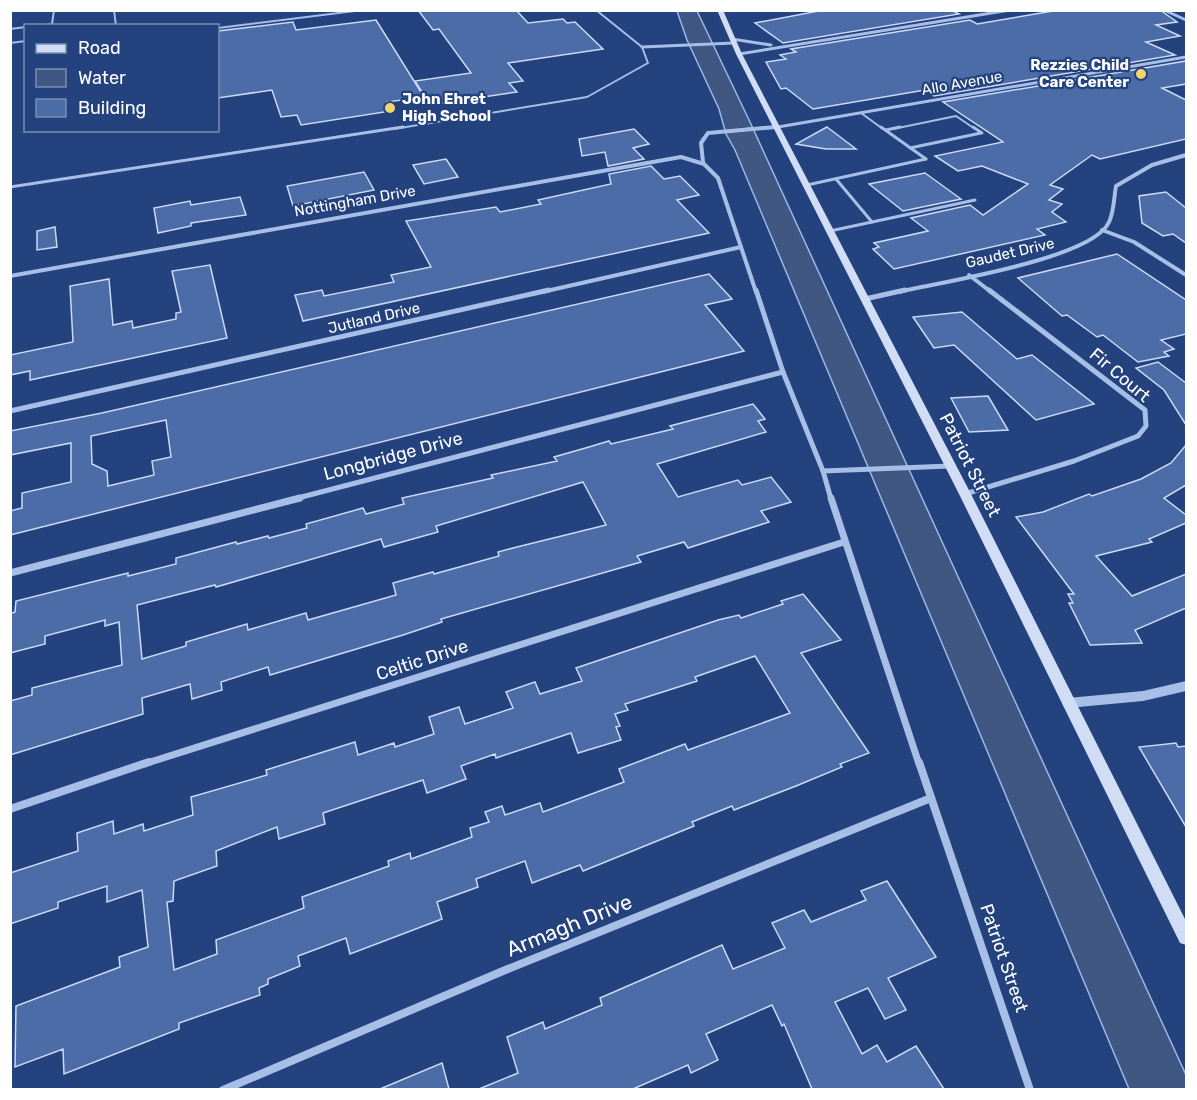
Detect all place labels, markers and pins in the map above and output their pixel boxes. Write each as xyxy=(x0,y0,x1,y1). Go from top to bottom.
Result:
place label: Rezzies Child Care Center xyxy=(1030,56,1129,91)
marker: Rezzies Child Care Center xyxy=(1134,67,1148,81)
place label: John Ehret High School xyxy=(402,90,491,125)
marker: John Ehret High School xyxy=(383,101,397,115)

